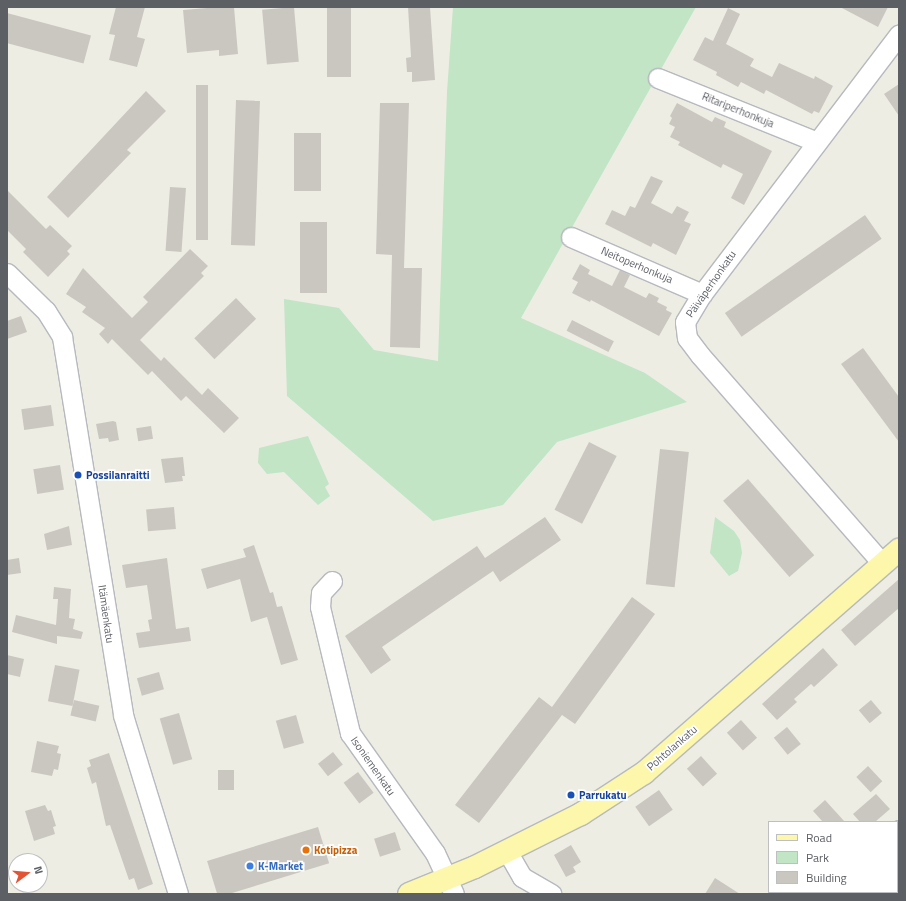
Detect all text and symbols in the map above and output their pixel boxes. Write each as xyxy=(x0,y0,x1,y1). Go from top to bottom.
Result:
street label: Ritariperhonkuja xyxy=(700,90,776,130)
street label: Neitoperhonkuja xyxy=(599,244,675,286)
street label: Päiväperhonkatu xyxy=(683,248,739,320)
place label: Possilanraitti xyxy=(86,468,150,482)
marker: Possilanraitti xyxy=(73,470,83,480)
street label: Itämäenkatu xyxy=(95,584,117,644)
street label: Pohtolankatu xyxy=(644,723,700,773)
street label: Isoniemenkatu xyxy=(348,734,398,798)
place label: Parrukatu xyxy=(579,788,627,802)
marker: Parrukatu xyxy=(566,790,576,800)
legend xyxy=(768,821,898,893)
text: Road xyxy=(806,828,832,847)
place label: Kotipizza xyxy=(314,843,357,857)
marker: Kotipizza xyxy=(301,845,311,855)
text: Park xyxy=(806,848,829,867)
north arrow xyxy=(8,853,48,893)
place label: K-Market xyxy=(258,859,303,873)
marker: K-Market xyxy=(245,861,255,871)
text: N xyxy=(30,864,47,876)
text: Building xyxy=(806,868,847,887)

